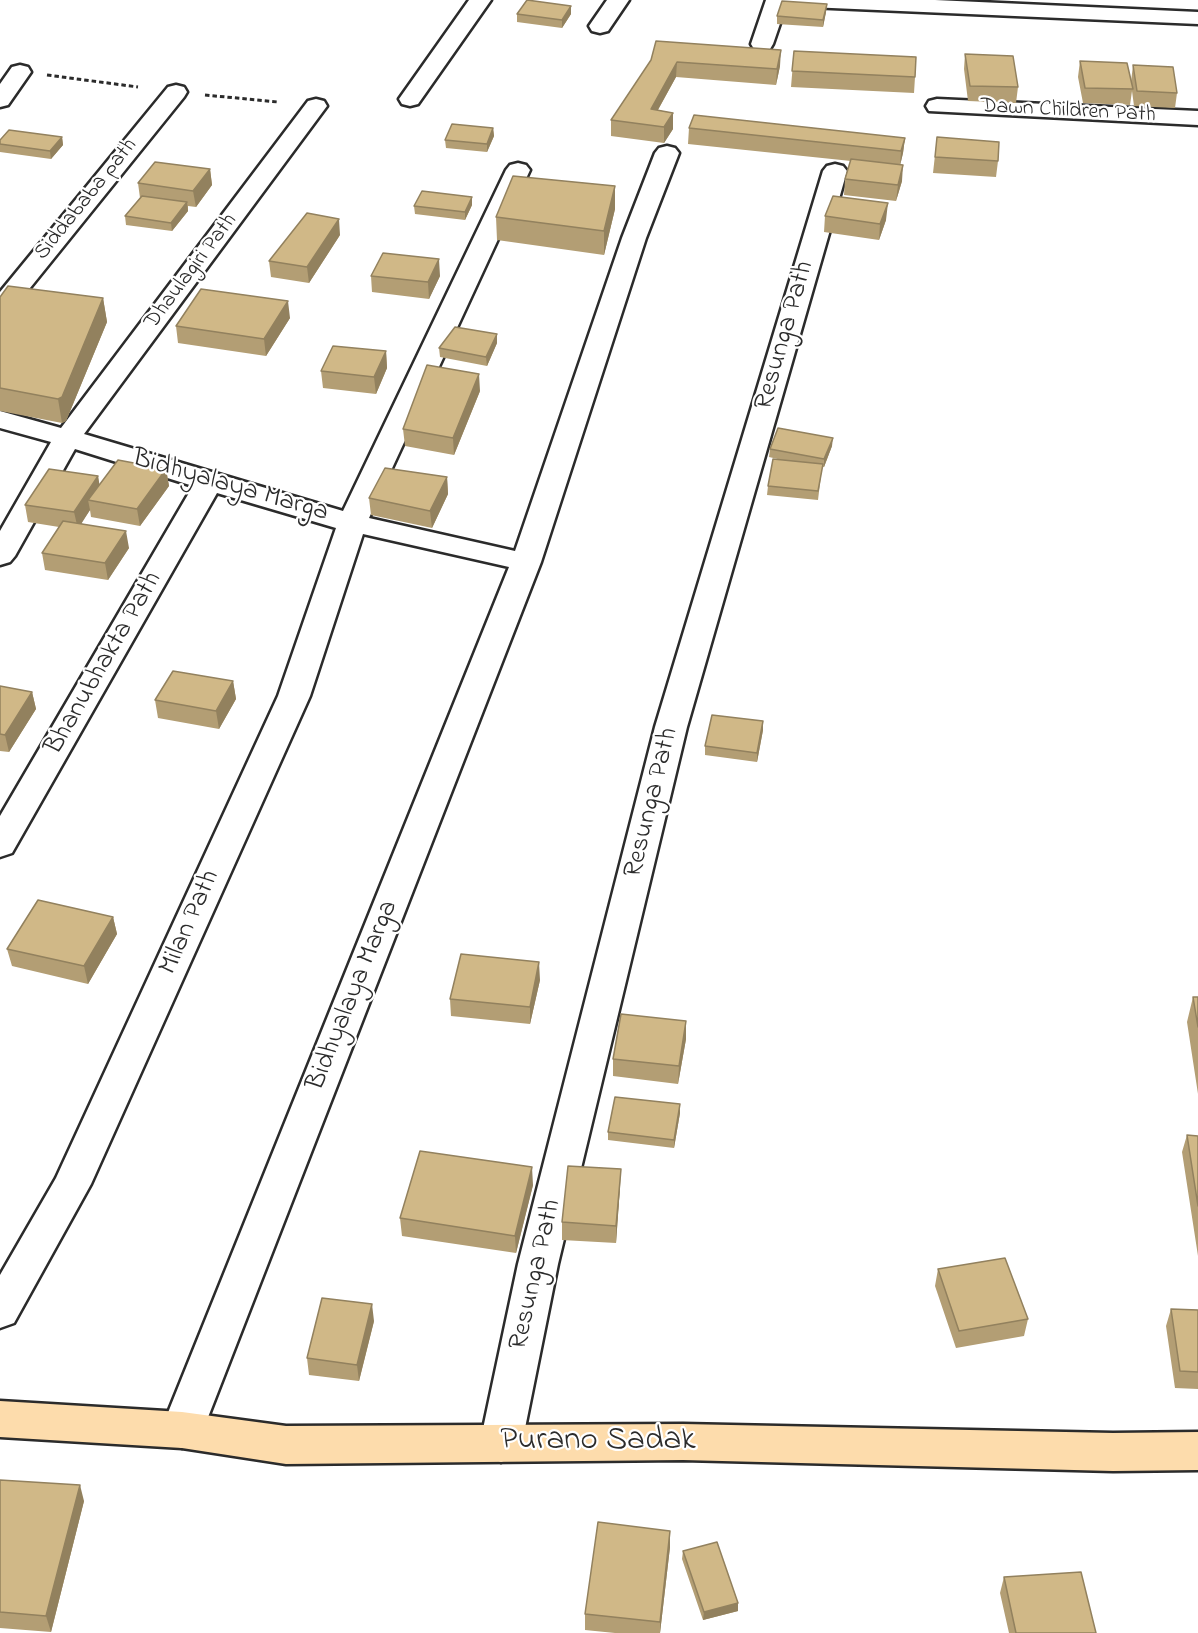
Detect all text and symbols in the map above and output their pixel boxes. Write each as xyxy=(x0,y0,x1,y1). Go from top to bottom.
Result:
street label: Dawn Children Path xyxy=(980,94,1156,130)
street label: Siddababa path xyxy=(30,134,144,266)
street label: Dhaulagiri Path xyxy=(140,209,244,335)
street label: Resunga Path xyxy=(749,258,823,414)
street label: Bidhyalaya Marga xyxy=(128,444,332,530)
street label: Bhanubhakta Path xyxy=(39,567,171,761)
street label: Resunga Path xyxy=(619,725,687,881)
street label: Milan Path xyxy=(154,866,228,980)
street label: Bidhyalaya Marga xyxy=(301,896,407,1096)
street label: Resunga Path xyxy=(504,1197,570,1353)
street label: Purano Sadak xyxy=(500,1423,696,1463)

